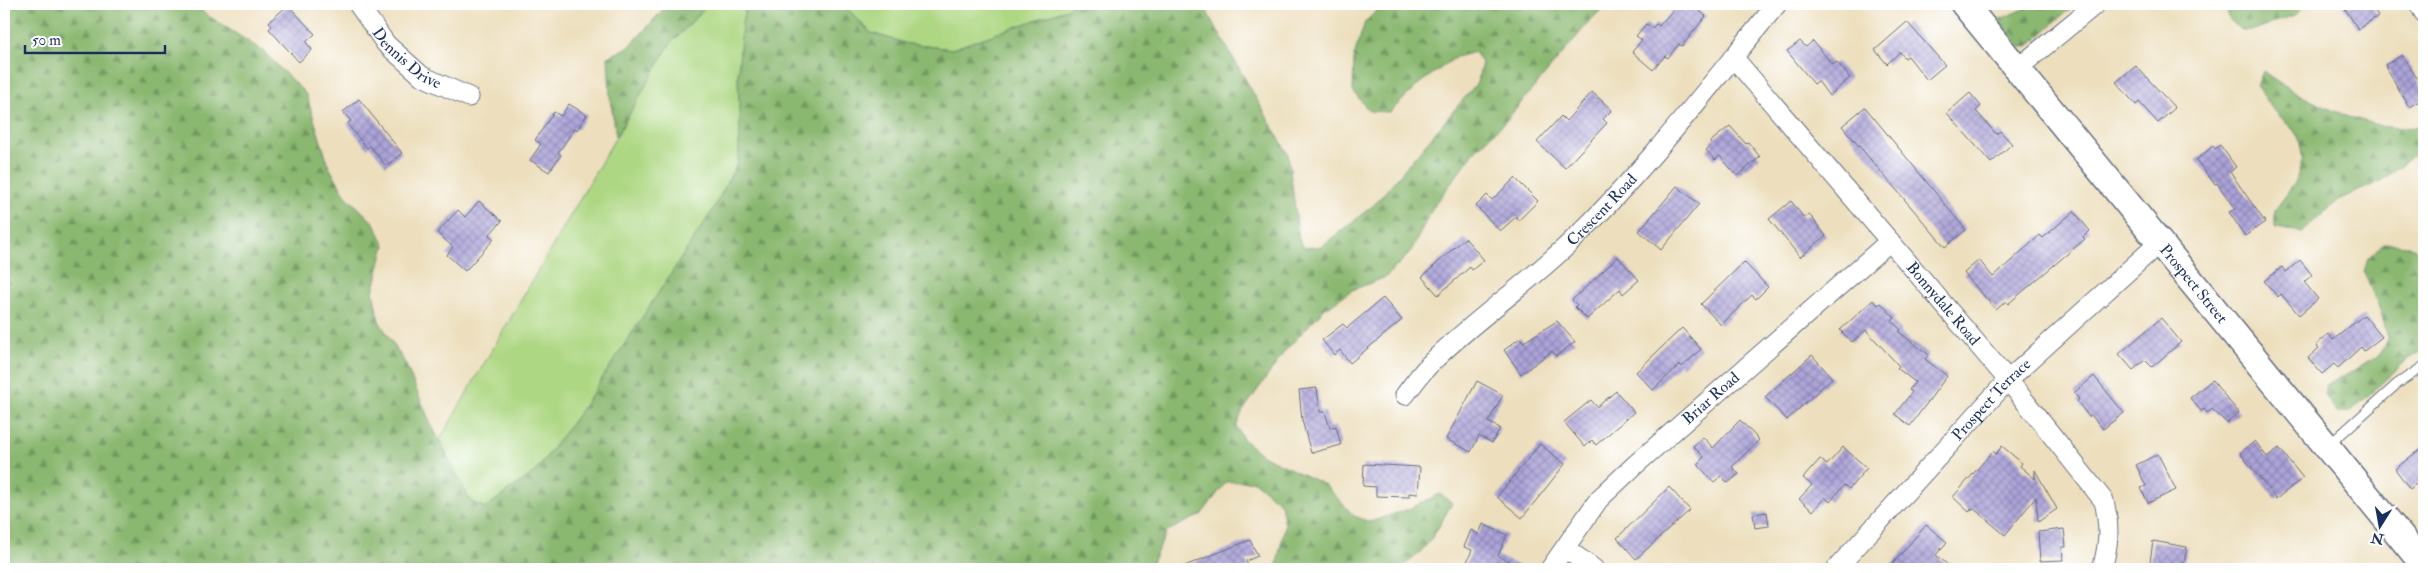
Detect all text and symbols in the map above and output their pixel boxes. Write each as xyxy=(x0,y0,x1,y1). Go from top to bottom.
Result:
scale bar xyxy=(25,22,165,54)
street label: Dennis Drive xyxy=(368,24,445,93)
text: 50 m xyxy=(32,31,61,50)
street label: Crescent Road xyxy=(1563,169,1641,250)
street label: Prospect Street xyxy=(2155,240,2232,328)
street label: Bonnydale Road xyxy=(1902,258,1984,350)
street label: Prospect Terrace xyxy=(1948,354,2035,445)
street label: Briar Road xyxy=(1678,368,1744,429)
north arrow xyxy=(2356,500,2406,550)
text: N xyxy=(2369,529,2386,548)

